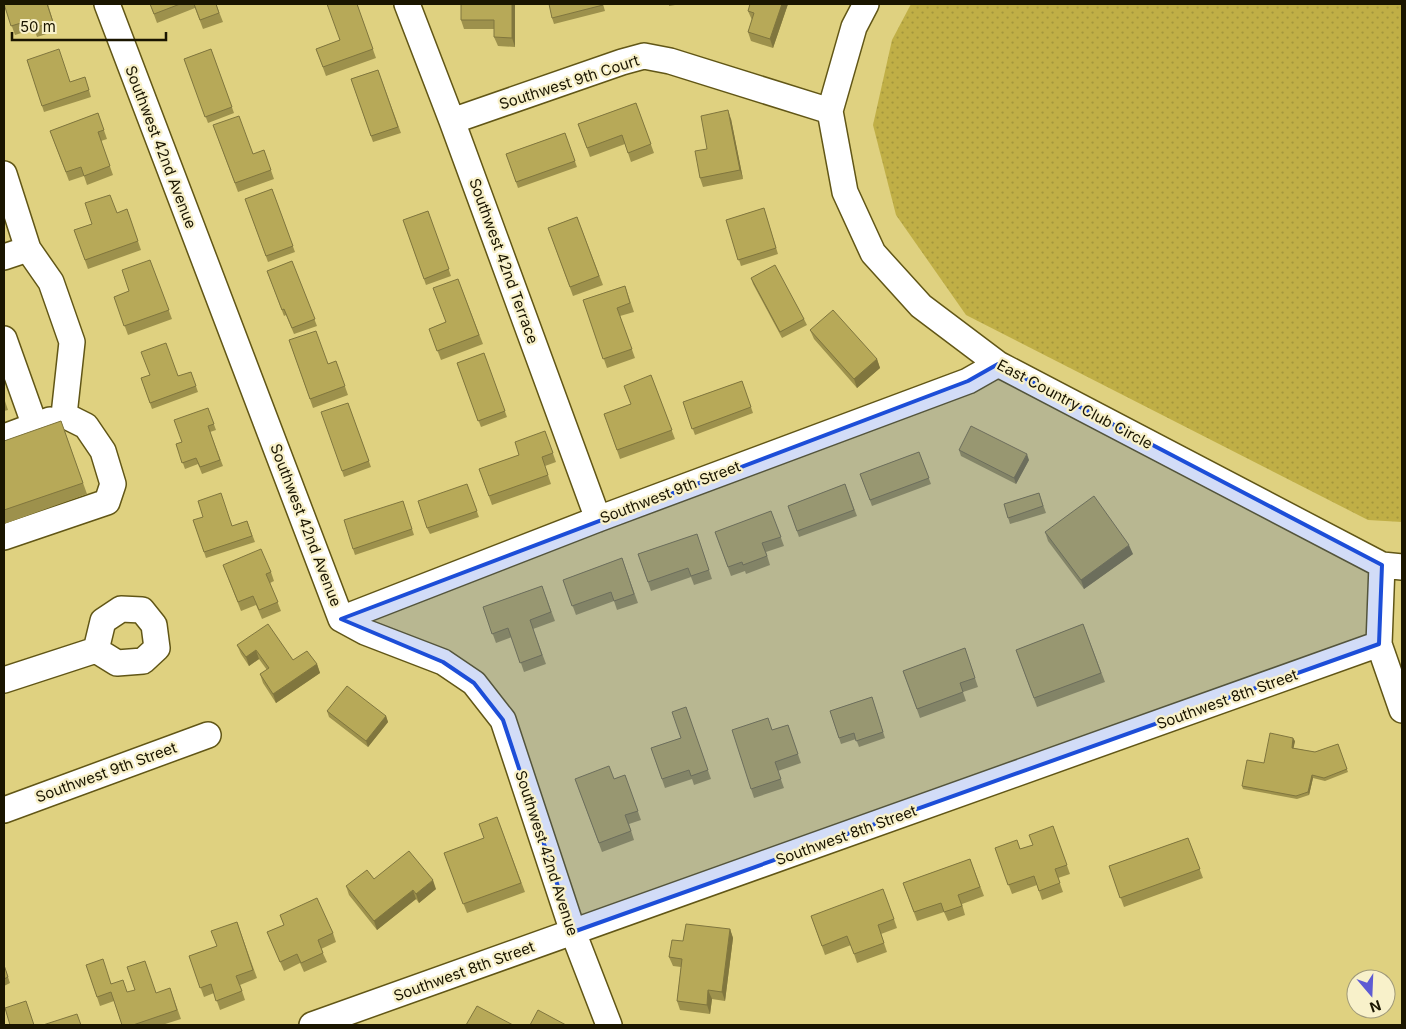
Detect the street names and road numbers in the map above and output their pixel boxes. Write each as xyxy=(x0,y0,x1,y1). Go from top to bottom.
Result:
street label: Southwest 9th Court xyxy=(497,50,642,114)
street label: Southwest 42nd Avenue xyxy=(121,63,201,231)
street label: Southwest 42nd Terrace xyxy=(465,176,543,346)
street label: East Country Club Circle xyxy=(994,355,1156,453)
street label: Southwest 42nd Avenue xyxy=(266,441,346,609)
street label: Southwest 9th Street xyxy=(597,456,743,528)
street label: Southwest 8th Street xyxy=(1154,665,1300,733)
street label: Southwest 9th Street xyxy=(33,738,179,806)
street label: Southwest 42nd Avenue xyxy=(511,768,583,938)
street label: Southwest 8th Street xyxy=(773,801,919,869)
street label: Southwest 8th Street xyxy=(391,937,537,1005)

